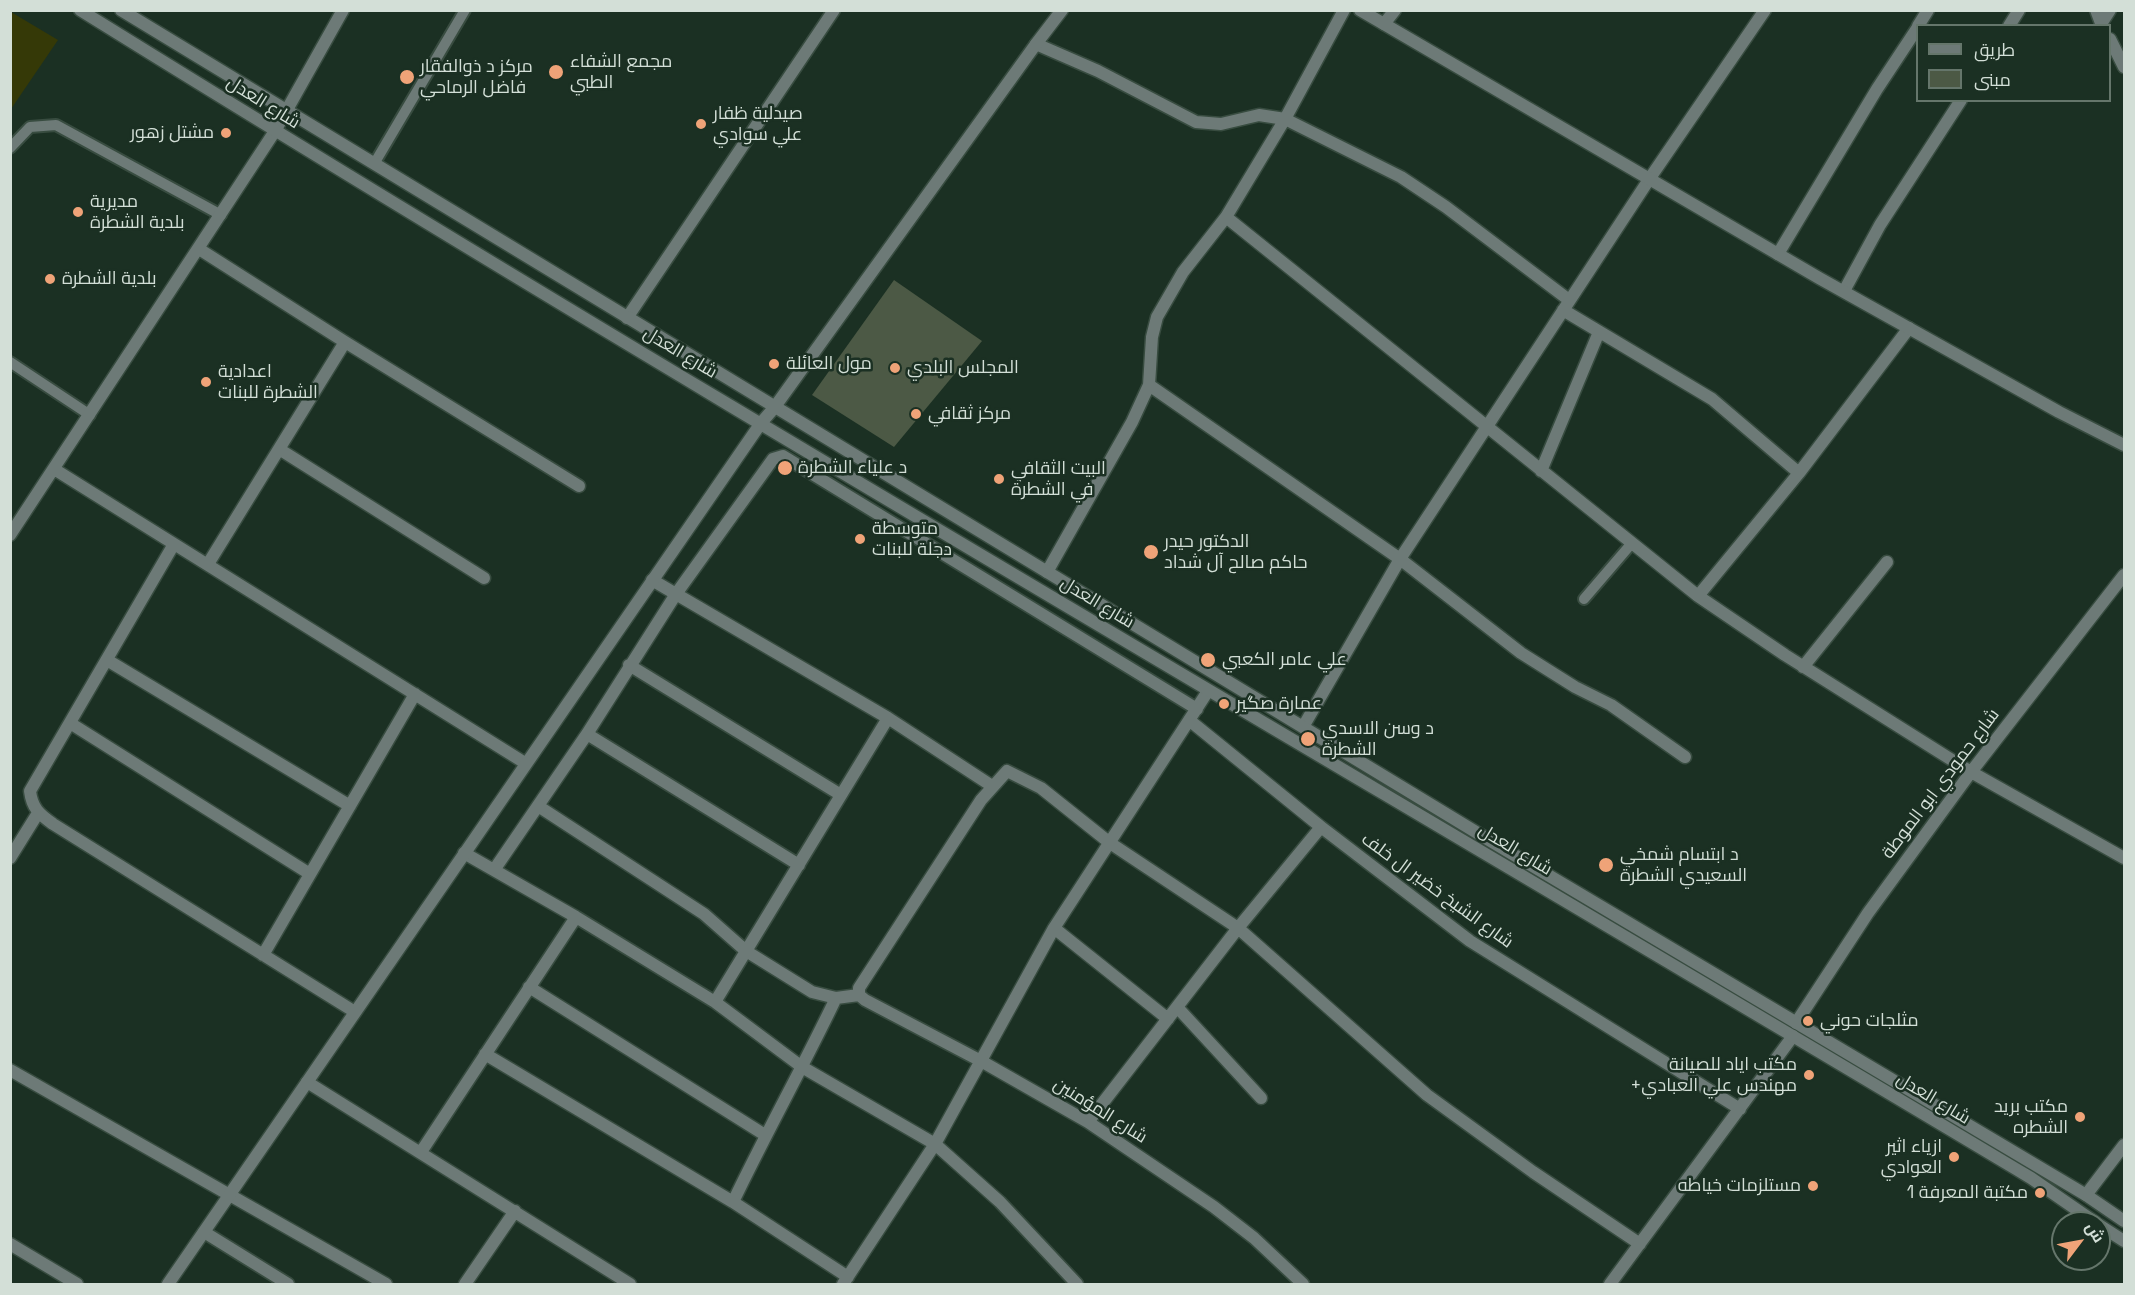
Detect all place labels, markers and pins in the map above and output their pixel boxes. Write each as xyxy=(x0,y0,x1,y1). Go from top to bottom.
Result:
place label: مجمع الشفاء الطبي xyxy=(570,51,672,94)
place label: مركز د ذوالفقار فاضل الرماحي xyxy=(420,56,533,98)
marker: مجمع الشفاء الطبي xyxy=(547,63,565,81)
marker: مركز د ذوالفقار فاضل الرماحي xyxy=(398,68,416,86)
place label: صيدلية ظفار علي سوادي xyxy=(713,103,803,146)
marker: صيدلية ظفار علي سوادي xyxy=(694,117,708,131)
place label: مشتل زهور xyxy=(130,122,214,144)
marker: مشتل زهور xyxy=(219,126,233,140)
place label: مديرية بلدية الشطرة xyxy=(90,191,184,234)
marker: مديرية بلدية الشطرة xyxy=(71,205,85,219)
place label: بلدية الشطرة xyxy=(62,268,156,290)
marker: بلدية الشطرة xyxy=(43,272,57,286)
place label: مول العائلة xyxy=(786,353,872,375)
marker: مول العائلة xyxy=(767,357,781,371)
place label: المجلس البلدي xyxy=(907,357,1019,379)
place label: اعدادية الشطرة للبنات xyxy=(218,361,318,404)
marker: المجلس البلدي xyxy=(888,361,902,375)
marker: اعدادية الشطرة للبنات xyxy=(199,375,213,389)
place label: مركز ثقافي xyxy=(928,403,1011,425)
marker: مركز ثقافي xyxy=(909,407,923,421)
place label: د علياء الشطرة xyxy=(798,457,907,479)
place label: البيت الثقافي في الشطرة xyxy=(1011,458,1106,500)
marker: د علياء الشطرة xyxy=(776,459,794,477)
marker: البيت الثقافي في الشطرة xyxy=(992,472,1006,486)
place label: متوسطة دجلة للبنات xyxy=(872,518,952,560)
place label: الدكتور حيدر حاكم صالح آل شداد xyxy=(1164,531,1307,574)
marker: متوسطة دجلة للبنات xyxy=(853,532,867,546)
marker: الدكتور حيدر حاكم صالح آل شداد xyxy=(1142,543,1160,561)
place label: علي عامر الكعبي xyxy=(1222,649,1347,671)
marker: علي عامر الكعبي xyxy=(1199,651,1217,669)
place label: عمارة صگير xyxy=(1236,693,1322,715)
marker: عمارة صگير xyxy=(1217,697,1231,711)
place label: د وسن الاسدي الشطرة xyxy=(1322,718,1434,760)
marker: د وسن الاسدي الشطرة xyxy=(1299,730,1317,748)
place label: د ابتسام شمخي السعيدي الشطرة xyxy=(1620,844,1747,886)
marker: د ابتسام شمخي السعيدي الشطرة xyxy=(1597,856,1615,874)
place label: مثلجات حوني xyxy=(1820,1010,1918,1032)
marker: مثلجات حوني xyxy=(1801,1014,1815,1028)
place label: مكتب اياد للصيانة +مهندس علي العبادي xyxy=(1630,1054,1797,1096)
marker: مكتب اياد للصيانة +مهندس علي العبادي xyxy=(1802,1068,1816,1082)
place label: مكتب بريد الشطره xyxy=(1994,1096,2068,1138)
marker: مكتب بريد الشطره xyxy=(2073,1110,2087,1124)
place label: ازياء اثير العوادي xyxy=(1881,1136,1942,1178)
marker: ازياء اثير العوادي xyxy=(1947,1150,1961,1164)
place label: مستلزمات خياطه xyxy=(1678,1175,1801,1197)
marker: مستلزمات خياطه xyxy=(1806,1179,1820,1193)
place label: مكتبة المعرفة 1 xyxy=(1907,1182,2028,1204)
marker: مكتبة المعرفة 1 xyxy=(2033,1186,2047,1200)

